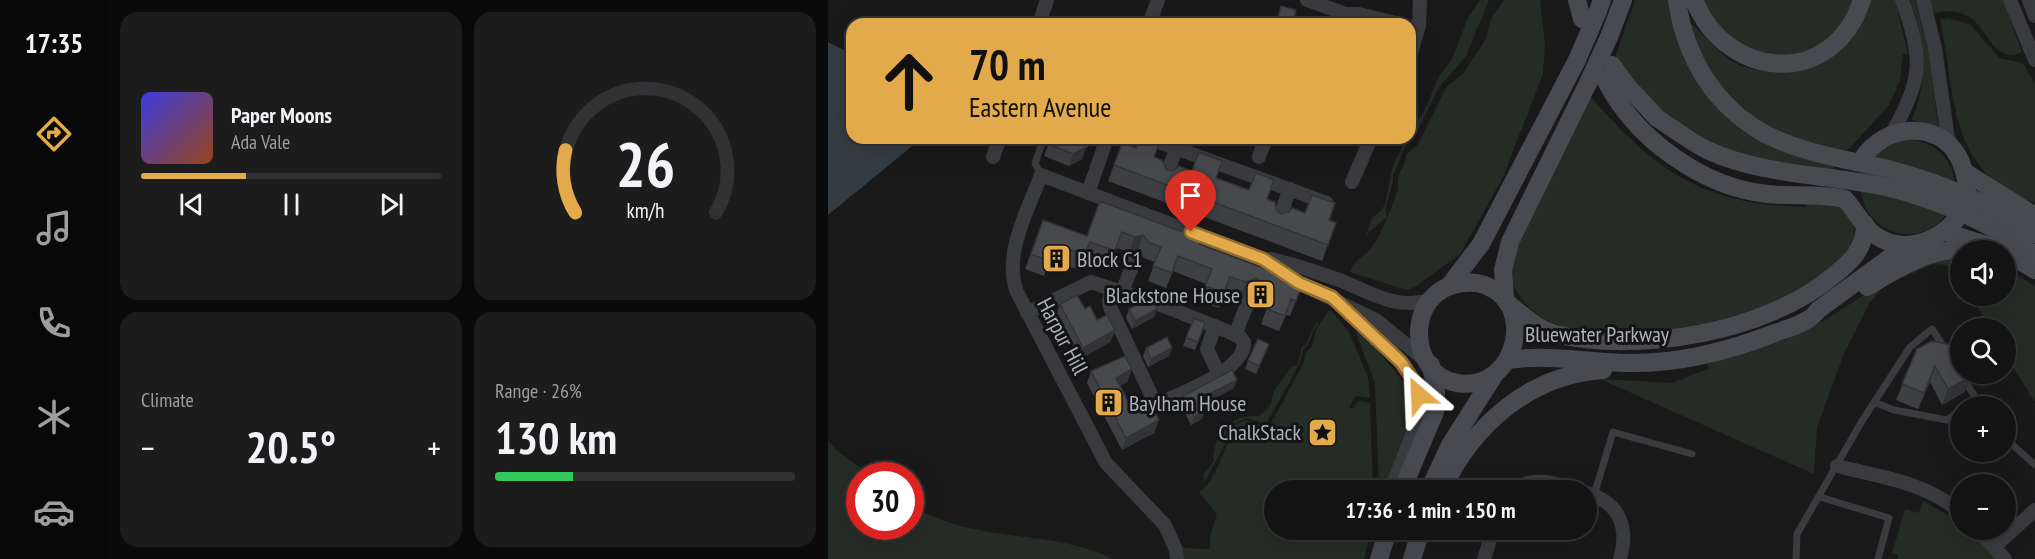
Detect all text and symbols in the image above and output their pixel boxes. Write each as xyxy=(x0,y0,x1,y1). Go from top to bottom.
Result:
text: 17:35 xyxy=(25,26,83,60)
text: 70 m xyxy=(969,37,1046,92)
icon: ahead xyxy=(870,42,948,120)
text: Eastern Avenue xyxy=(969,90,1111,124)
text: Paper Moons xyxy=(231,101,332,129)
icon: directions xyxy=(33,113,75,155)
text: 26 xyxy=(615,123,675,204)
text: Ada Vale xyxy=(231,129,290,155)
pin xyxy=(1165,170,1216,232)
icon: arrive xyxy=(1174,179,1207,212)
icon: previous xyxy=(175,188,208,221)
icon: pause xyxy=(275,188,308,221)
icon: next xyxy=(375,188,408,221)
text: km/h xyxy=(626,197,664,225)
icon: music xyxy=(33,207,75,249)
map controls xyxy=(1950,240,2016,540)
button: sound xyxy=(1950,240,2016,306)
building icon: Block C1 xyxy=(1040,243,1072,275)
place label: Block C1 xyxy=(1077,245,1142,273)
building icon: Blackstone House xyxy=(1245,279,1277,311)
place label: Blackstone House xyxy=(1106,281,1240,309)
street label: Harpur Hill xyxy=(1031,293,1095,380)
icon: phone xyxy=(33,302,75,344)
button: search xyxy=(1950,318,2016,384)
street label: Bluewater Parkway xyxy=(1525,320,1670,348)
position arrow xyxy=(1387,363,1451,427)
text: Range · 26% xyxy=(495,378,582,404)
text: Climate xyxy=(141,387,194,413)
building icon: Baylham House xyxy=(1092,387,1124,419)
place label: Baylham House xyxy=(1129,389,1246,417)
icon: climate xyxy=(33,396,75,438)
button: + xyxy=(1950,396,2016,462)
text: 130 km xyxy=(495,408,617,466)
place icon: ChalkStack xyxy=(1306,416,1338,448)
text: 20.5° xyxy=(246,417,336,475)
place label: ChalkStack xyxy=(1218,418,1301,446)
text: − xyxy=(141,426,155,469)
text: + xyxy=(427,426,441,469)
speed limit sign: 30 xyxy=(846,462,924,540)
button: − xyxy=(1950,474,2016,540)
icon: car xyxy=(33,491,75,533)
text: 17:36 · 1 min · 150 m xyxy=(1345,496,1516,524)

